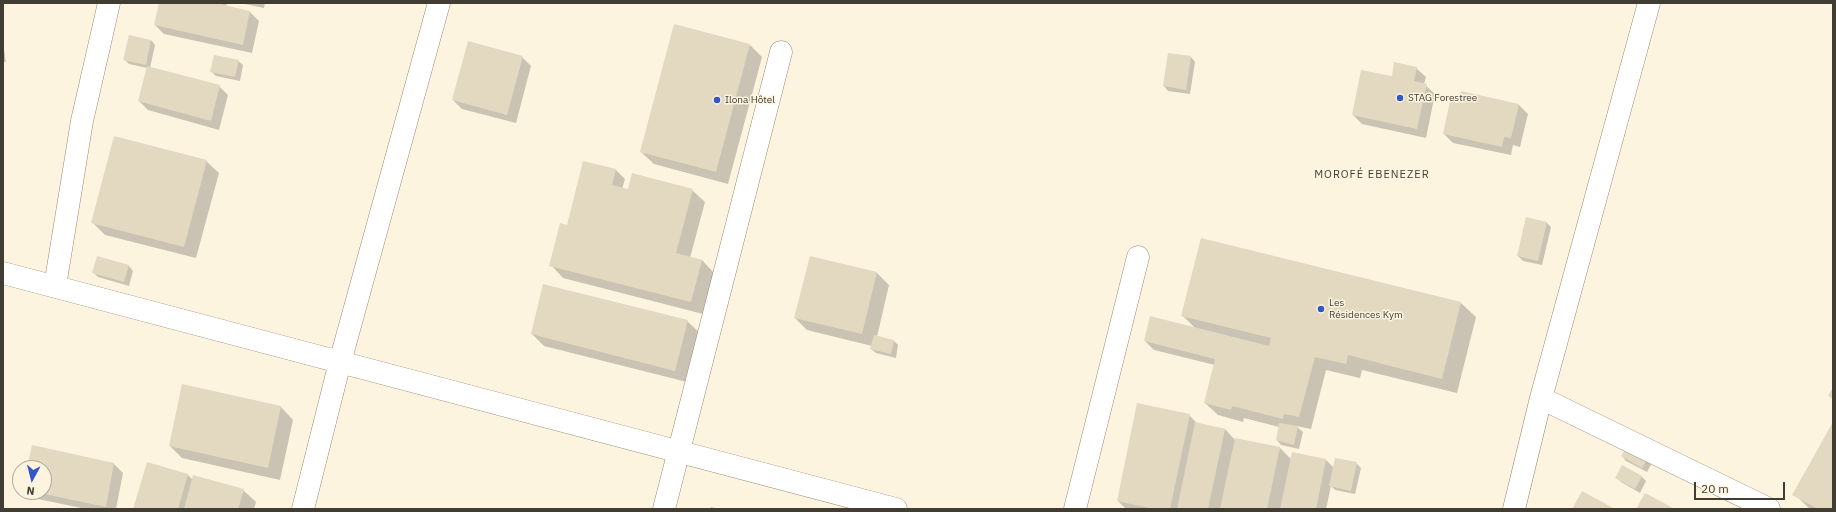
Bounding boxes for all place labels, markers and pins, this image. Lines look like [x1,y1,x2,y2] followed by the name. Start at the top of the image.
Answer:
[1408,92,1477,104] place label: STAG Forestree
[1395,93,1405,103] marker: STAG Forestree
[725,94,775,106] place label: Ilona Hôtel
[712,95,722,105] marker: Ilona Hôtel
[1329,297,1403,320] place label: Les Résidences Kym
[1316,304,1326,314] marker: Les Résidences Kym

